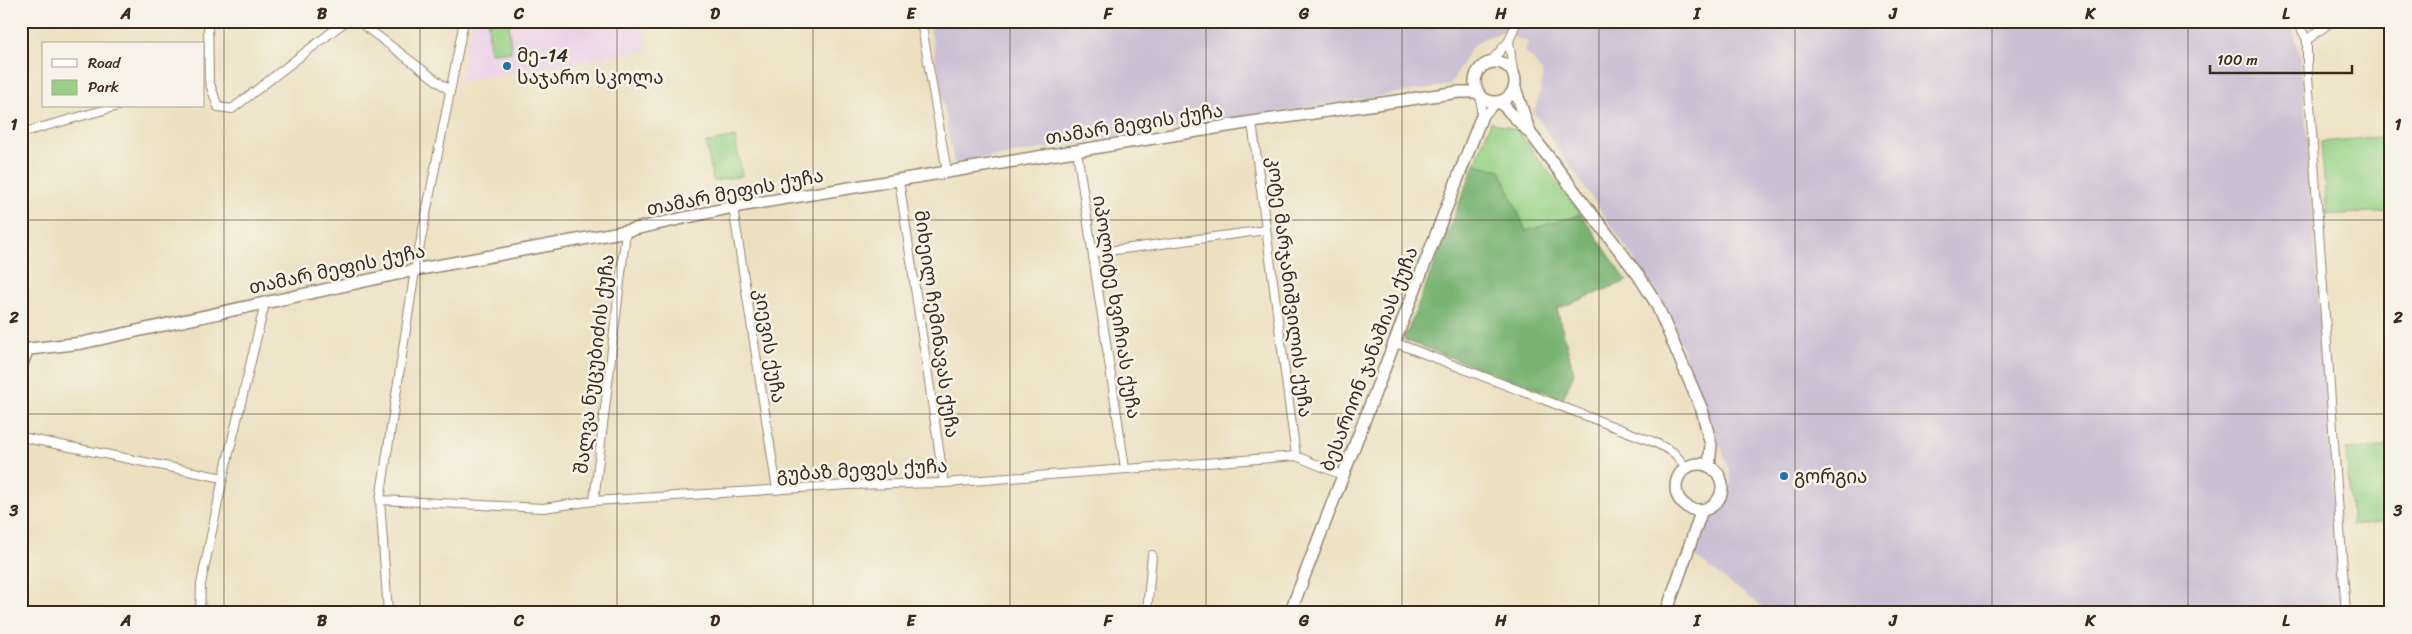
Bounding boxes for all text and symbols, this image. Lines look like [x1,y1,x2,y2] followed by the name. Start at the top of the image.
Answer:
[120,0,131,28] text: A
[317,0,328,28] text: B
[513,0,525,28] text: C
[710,0,720,28] text: D
[907,0,917,28] text: E
[1103,0,1114,28] text: F
[1298,0,1310,28] text: G
[1494,0,1507,28] text: H
[1693,0,1702,28] text: I
[1888,0,1898,28] text: J
[2084,0,2096,28] text: K
[2282,0,2290,28] text: L
[517,39,664,94] place label: მე-14 საჯარო სკოლა
[42,42,205,108] legend
[2210,42,2352,74] scale bar
[2217,47,2258,73] text: 100 m
[88,50,121,76] text: Road
[501,60,513,72] marker: მე-14 საჯარო სკოლა
[88,74,119,100] text: Park
[1043,94,1225,154] street label: თამარ მეფის ქუჩა
[11,110,18,139] text: 1
[2395,110,2402,139] text: 1
[1258,155,1322,419] street label: კოტე მარჯანიშვილის ქუჩა
[644,159,826,225] street label: თამარ მეფის ქუჩა
[1083,193,1151,421] street label: იპოლიტე ხვიჩიას ქუჩა
[905,208,969,440] street label: მიხეილ ჩემინავას ქუჩა
[246,234,428,304] street label: თამარ მეფის ქუჩა
[1311,242,1427,476] street label: ბესარიონ ჯანაშიას ქუჩა
[564,252,624,476] street label: შალვა ნუცუბიძის ქუჩა
[745,287,795,405] street label: კიევის ქუჩა
[8,303,19,332] text: 2
[2392,303,2403,332] text: 2
[776,449,948,491] street label: გუბაზ მეფეს ქუჩა
[1794,460,1868,493] place label: გორგია
[1778,470,1790,482] marker: გორგია
[9,496,19,525] text: 3
[2393,496,2403,525] text: 3
[120,606,131,634] text: A
[317,606,328,634] text: B
[513,606,525,634] text: C
[710,606,720,634] text: D
[907,606,917,634] text: E
[1103,606,1114,634] text: F
[1298,606,1310,634] text: G
[1494,606,1507,634] text: H
[1693,606,1702,634] text: I
[1888,606,1898,634] text: J
[2084,606,2096,634] text: K
[2282,606,2290,634] text: L

